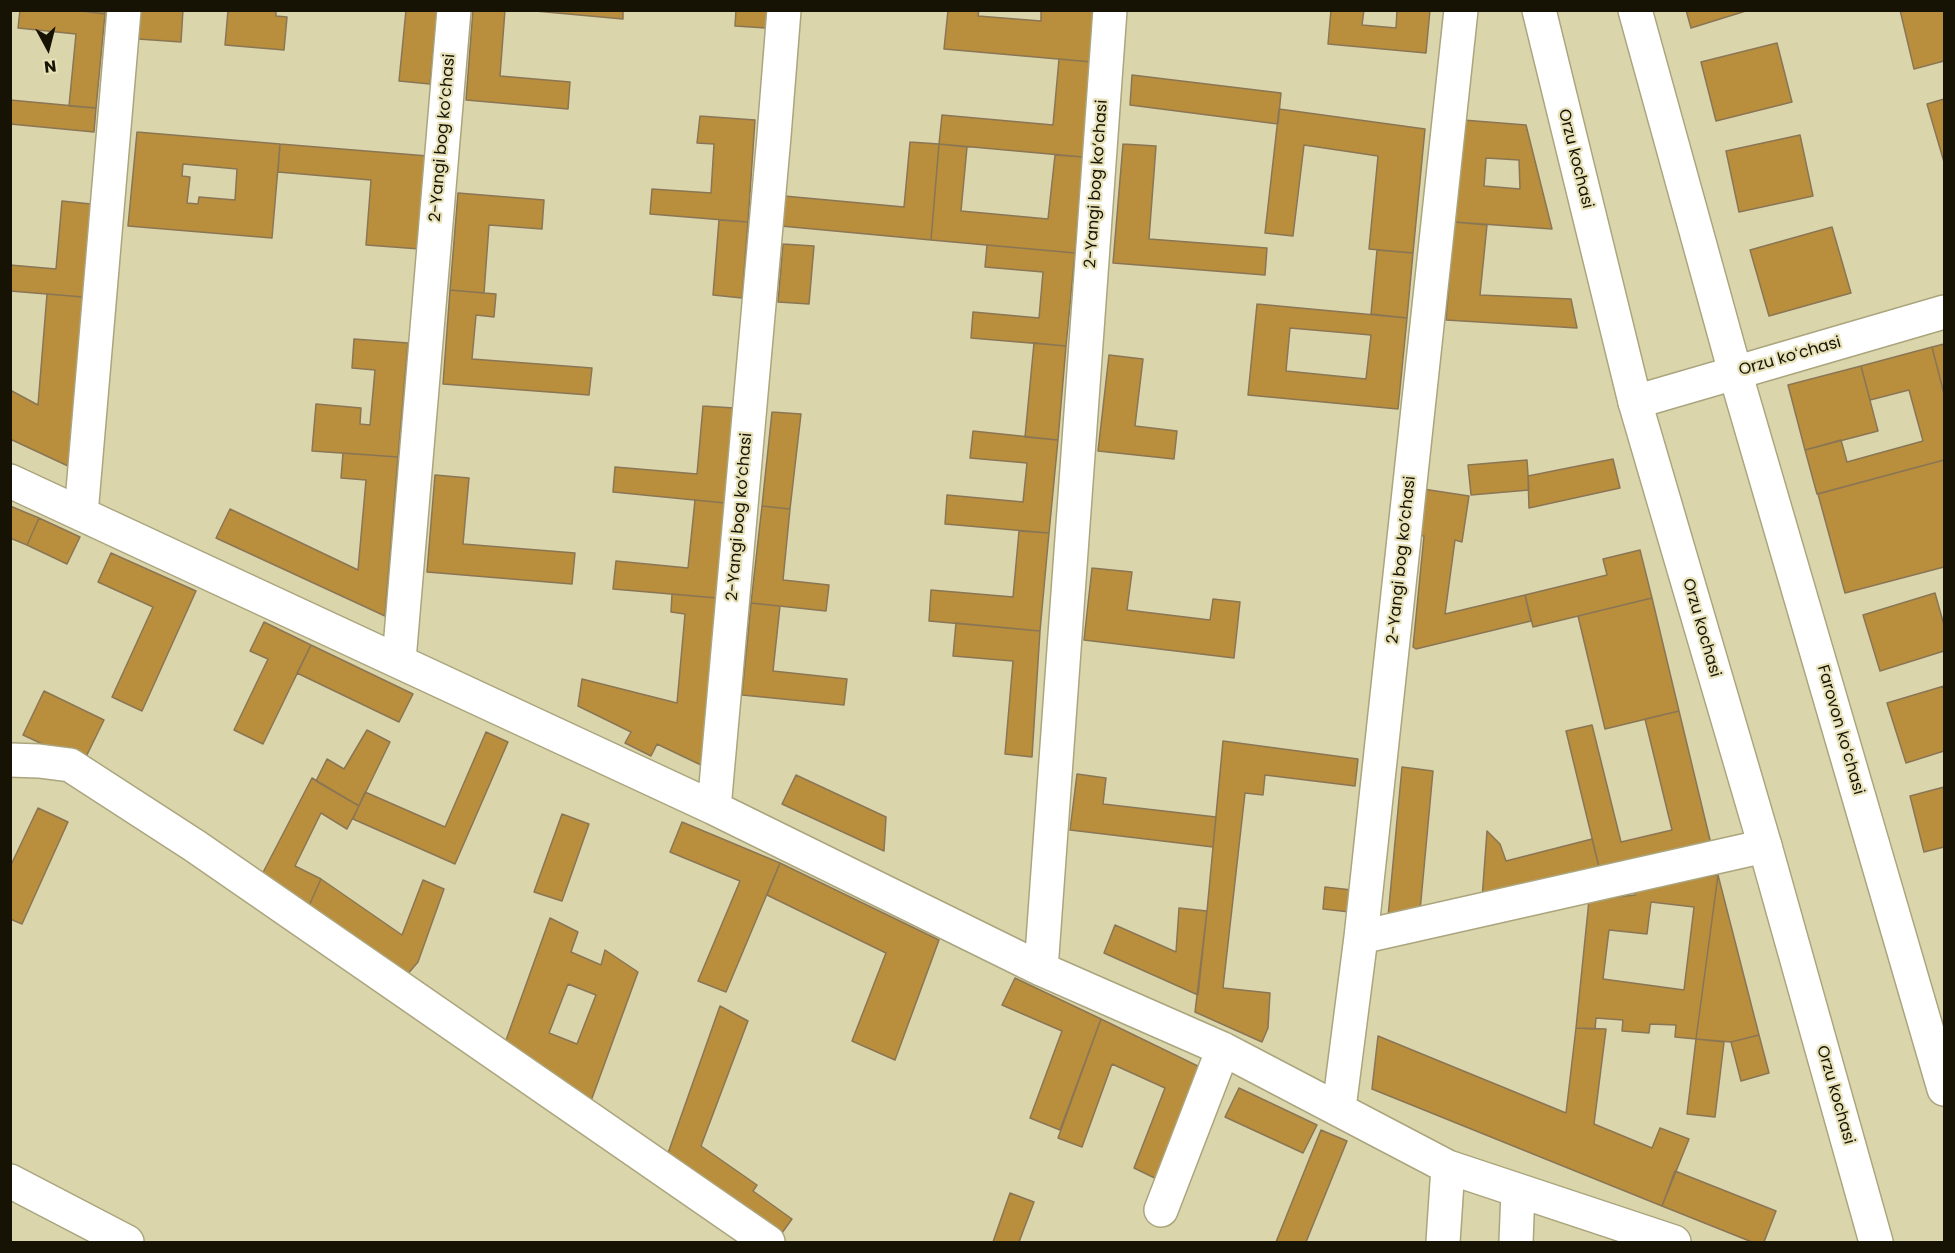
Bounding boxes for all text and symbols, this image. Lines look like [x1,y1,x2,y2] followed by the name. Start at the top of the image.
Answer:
[18,18,78,78] north arrow
[426,53,460,223] street label: 2-Yangi bog koʼchasi
[43,54,58,79] text: N
[1082,99,1112,269] street label: 2-Yangi bog koʼchasi
[1553,107,1597,211] street label: Orzu kochasi
[1737,333,1843,381] street label: Orzu koʻchasi
[723,432,757,602] street label: 2-Yangi bog koʼchasi
[1384,475,1420,645] street label: 2-Yangi bog koʼchasi
[1678,576,1724,680] street label: Orzu kochasi
[1812,663,1868,797] street label: Farovon koʻchasi
[1812,1043,1858,1147] street label: Orzu kochasi

